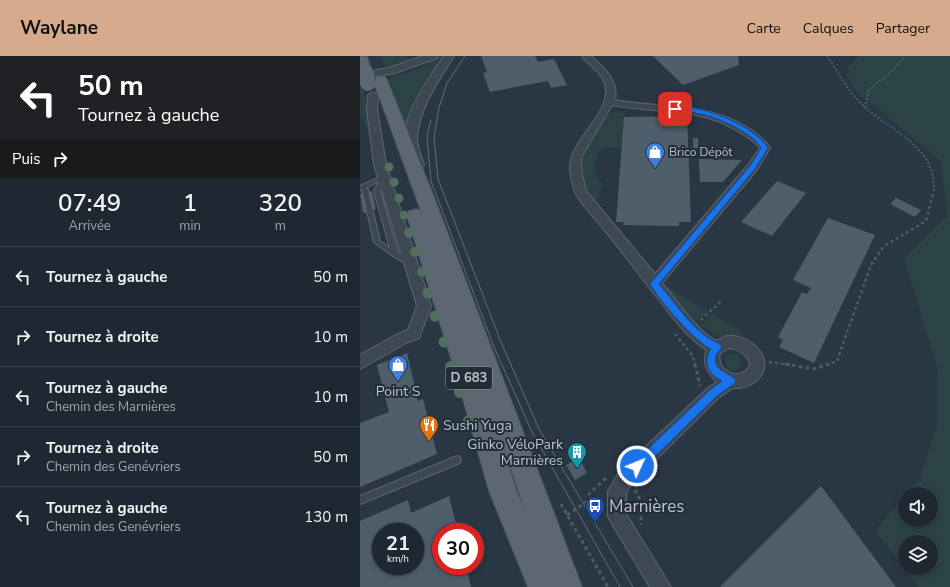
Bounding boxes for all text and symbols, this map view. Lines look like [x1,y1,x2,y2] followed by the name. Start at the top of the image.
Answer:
[20,15,98,41] text: Waylane
[747,19,781,38] text: Carte
[803,19,854,38] text: Calques
[876,19,930,38] text: Partager
[78,67,144,105] text: 50 m
[12,72,64,124] icon: left
[658,92,692,126] pin
[664,98,686,120] icon: arrive
[78,103,219,127] text: Tournez à gauche
[644,141,666,169] shop icon: Brico Dépôt
[669,144,733,160] place label: Brico Dépôt
[49,148,71,170] icon: right
[12,149,41,169] text: Puis
[58,187,121,219] text: 07:49
[183,187,197,219] text: 1
[259,187,302,219] text: 320
[69,217,111,235] text: Arrivée
[179,217,201,235] text: min
[275,217,286,235] text: m
[12,266,34,288] icon: left
[46,267,168,287] text: Tournez à gauche
[313,267,348,287] text: 50 m
[12,326,34,348] icon: right
[46,327,159,347] text: Tournez à droite
[313,327,348,347] text: 10 m
[387,354,409,382] shop icon: Point S
[446,367,492,389] road number: D 683
[46,378,168,398] text: Tournez à gauche
[376,382,421,401] place label: Point S
[12,386,34,408] icon: left
[313,387,348,407] text: 10 m
[46,398,176,416] text: Chemin des Marnières
[418,414,440,442] restaurant icon: Sushi Yuga
[443,416,512,435] place label: Sushi Yuga
[467,435,564,470] place label: Ginko VéloPark Marnières
[46,438,159,458] text: Tournez à droite
[566,441,588,469] building icon: Ginko VéloPark Marnières
[616,445,658,487] position arrow
[12,446,34,468] icon: right
[313,447,348,467] text: 50 m
[46,458,181,476] text: Chemin des Genévriers
[898,487,938,575] map controls
[898,487,938,527] button: sound
[584,495,606,523] bus stop icon: Marnières
[609,495,684,518] place label: Marnières
[46,498,168,518] text: Tournez à gauche
[12,506,34,528] icon: left
[304,507,348,527] text: 130 m
[46,518,181,536] text: Chemin des Genévriers
[432,523,484,575] speed limit sign: 30
[386,530,410,557] text: 21
[898,535,938,575] button: layers
[387,552,409,566] text: km/h

